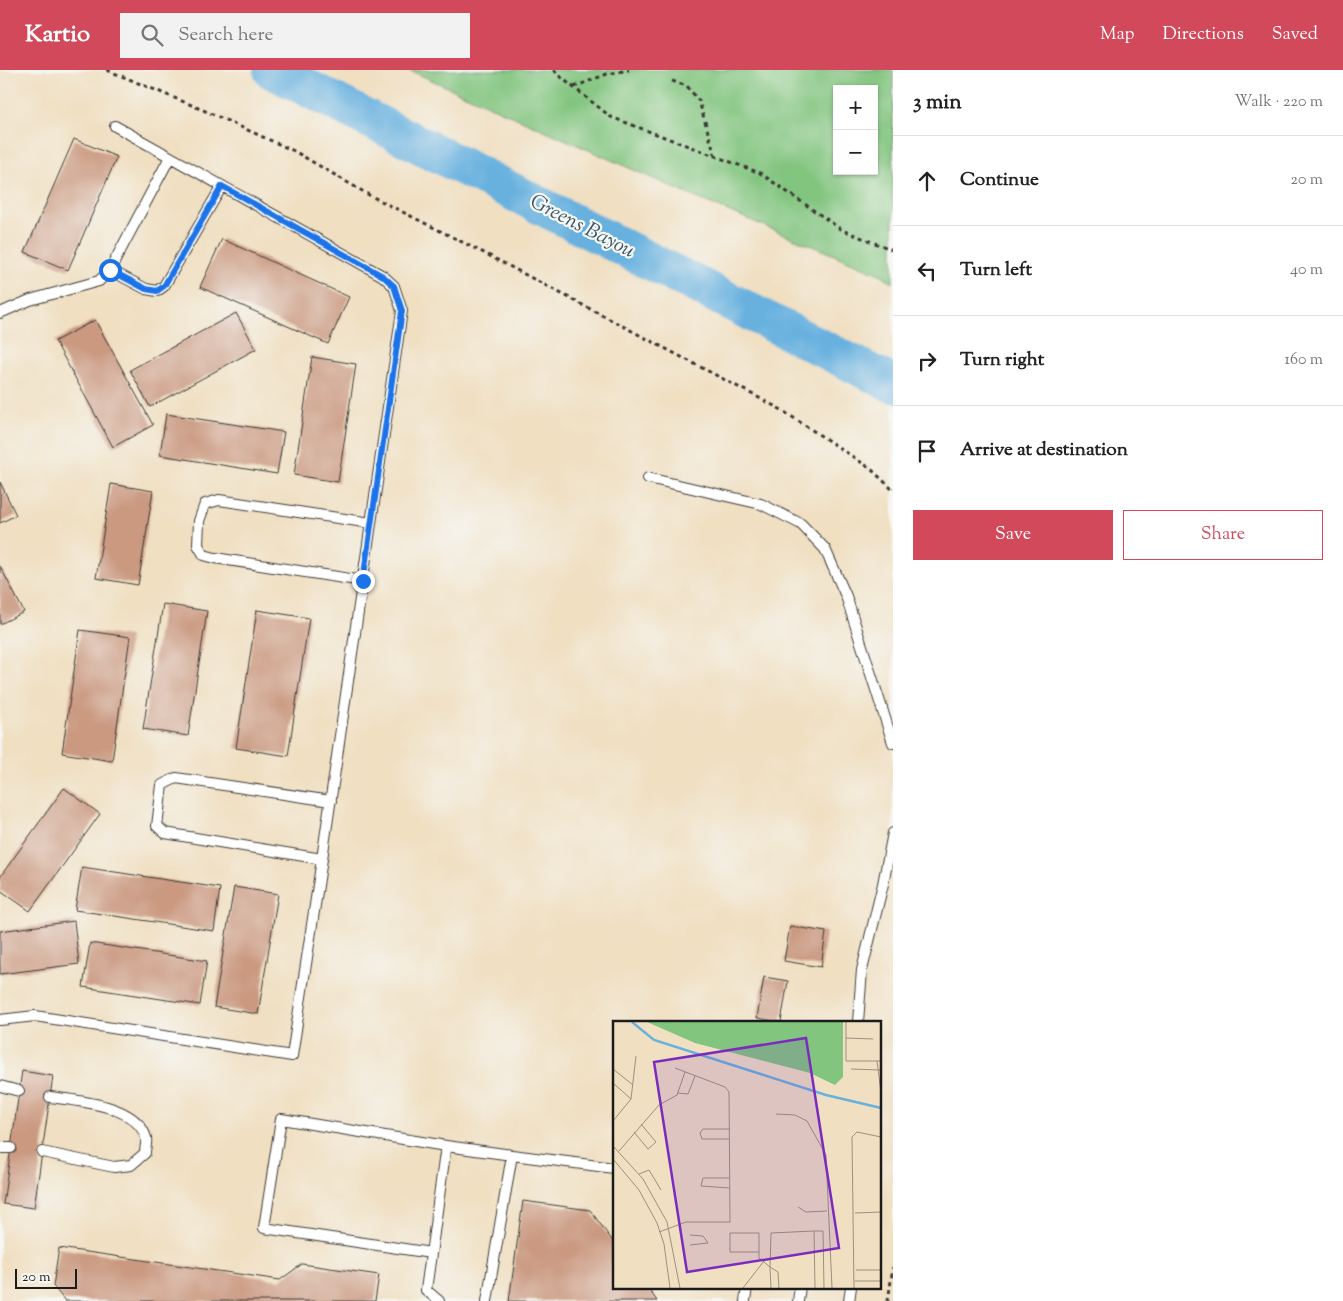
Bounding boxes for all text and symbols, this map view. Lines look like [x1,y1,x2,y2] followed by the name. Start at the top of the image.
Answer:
[120,13,470,58] search box
[25,18,90,52] text: Kartio
[138,21,166,49] icon: search
[178,22,273,49] text: Search here
[1100,22,1135,48] text: Map
[1163,22,1244,48] text: Directions
[1272,22,1318,48] text: Saved
[833,85,878,175] map controls
[833,85,878,130] button: +
[913,88,962,118] text: 3 min
[1235,91,1323,114] text: Walk · 220 m
[833,130,878,175] button: −
[913,167,941,195] icon: ahead
[960,167,1039,194] text: Continue
[1290,169,1323,192] text: 20 m
[524,188,640,266] water label: Greens Bayou
[913,257,941,285] icon: left
[960,257,1032,284] text: Turn left
[99,259,122,282] route start
[1290,259,1323,282] text: 40 m
[913,347,941,375] icon: right
[960,347,1044,374] text: Turn right
[1285,349,1323,372] text: 160 m
[913,437,941,465] icon: arrive
[960,437,1128,464] text: Arrive at destination
[913,510,1113,560] button: Save
[1123,510,1323,560] button: Share
[352,570,375,593] route end
[613,1021,881,1288] inset map
[15,1266,78,1289] scale bar
[22,1268,51,1288] text: 20 m

